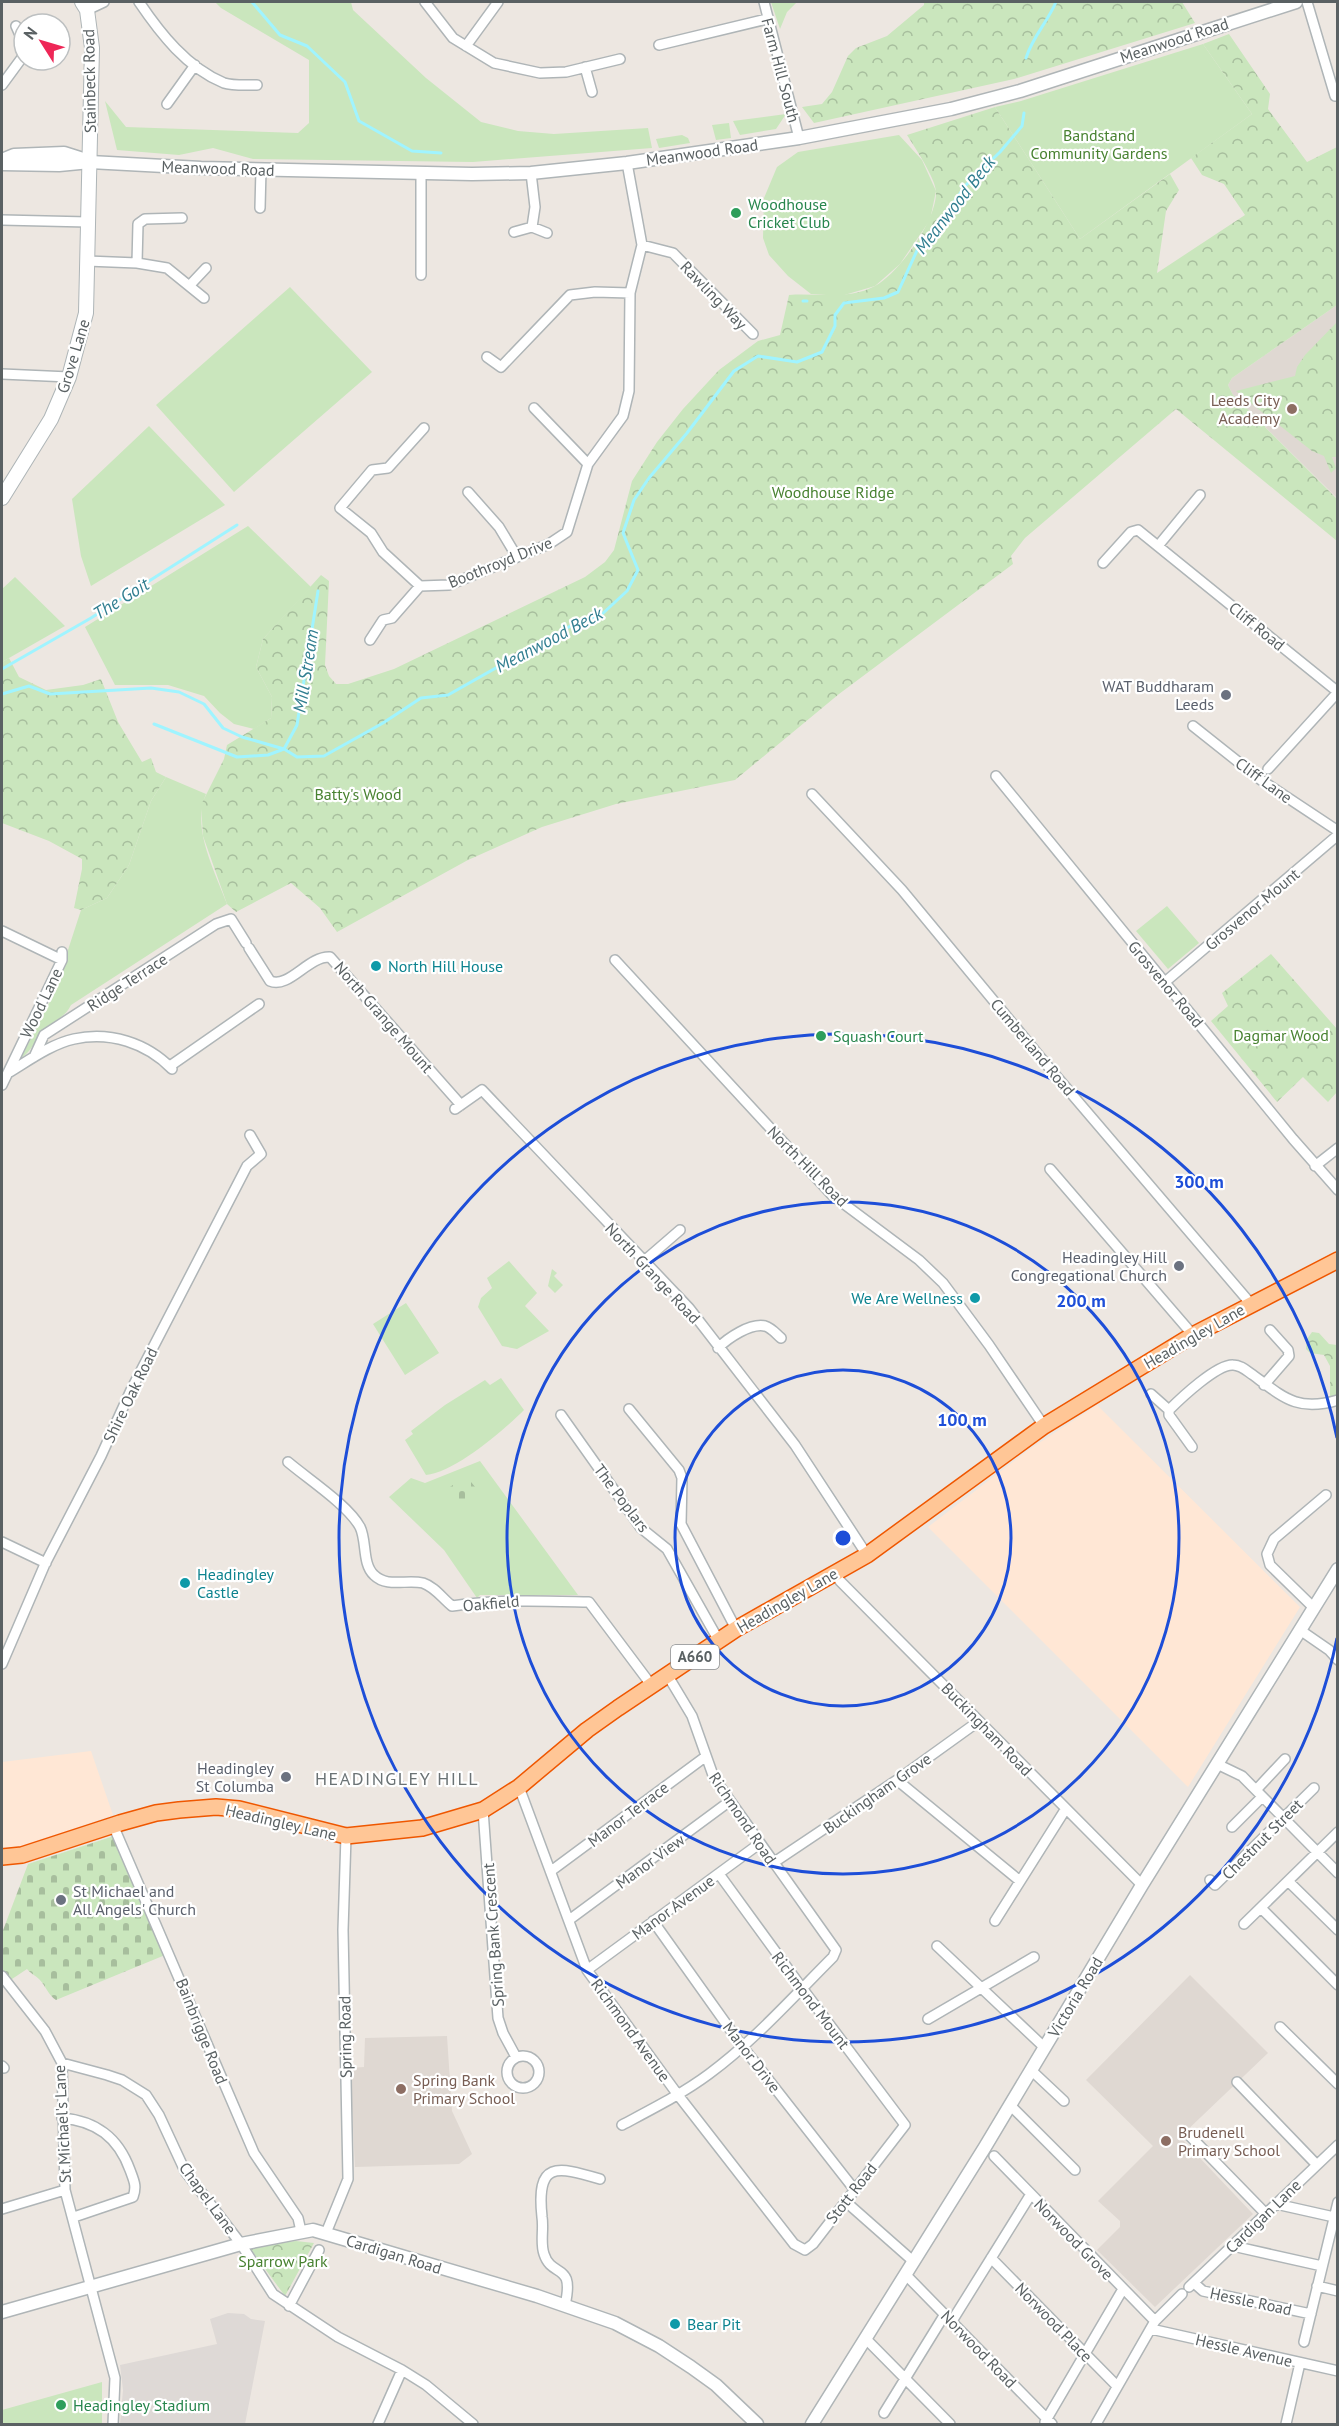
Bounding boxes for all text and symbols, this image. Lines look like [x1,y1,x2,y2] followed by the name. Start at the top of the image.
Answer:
[12,12,72,72] north arrow
[1117,13,1231,67] street label: Meanwood Road
[757,16,805,124] street label: Farm Hill South
[19,23,41,43] text: N
[78,29,100,133] street label: Stainbeck Road
[1031,125,1168,163] park label: Bandstand Community Gardens
[645,134,759,170] street label: Meanwood Road
[909,150,1001,258] water label: Meanwood Beck
[161,156,275,180] street label: Meanwood Road
[748,194,830,232] place label: Woodhouse Cricket Club
[729,206,743,220] marker: Woodhouse Cricket Club
[676,257,752,334] street label: Rawling Way
[52,317,94,395] street label: Grove Lane
[1211,390,1281,428] place label: Leeds City Academy
[1285,402,1299,416] marker: Leeds City Academy
[772,482,894,502] park label: Woodhouse Ridge
[445,532,555,592] street label: Boothroyd Drive
[88,572,154,625] water label: The Goit
[1225,597,1289,655] street label: Cliff Road
[491,601,607,677] water label: Meanwood Beck
[288,627,323,714] water label: Mill Stream
[1102,676,1214,714] place label: WAT Buddharam Leeds
[1219,688,1233,702] marker: WAT Buddharam Leeds
[1232,753,1296,807] street label: Cliff Lane
[314,784,402,804] park label: Batty's Wood
[1201,863,1304,954] street label: Grosvenor Mount
[1124,937,1208,1031] street label: Grosvenor Road
[83,949,171,1015] street label: Ridge Terrace
[388,956,503,976] place label: North Hill House
[330,957,438,1077] street label: North Grange Mount
[369,959,383,973] marker: North Hill House
[15,965,67,1041] street label: Wood Lane
[987,994,1079,1100] street label: Cumberland Road
[1233,1025,1329,1045] park label: Dagmar Wood
[833,1026,924,1046] place label: Squash Court
[814,1029,828,1043] marker: Squash Court
[763,1121,853,1211] street label: North Hill Road
[1174,1170,1224,1193] text: 300 m
[601,1218,705,1328] street label: North Grange Road
[1011,1247,1167,1285] place label: Headingley Hill Congregational Church
[1172,1259,1186,1273] marker: Headingley Hill Congregational Church
[851,1288,963,1308] place label: We Are Wellness
[1056,1289,1106,1312] text: 200 m
[968,1291,982,1305] marker: We Are Wellness
[1140,1299,1248,1373] street label: Headingley Lane
[98,1344,162,1446] street label: Shire Oak Road
[937,1408,987,1431] text: 100 m
[590,1460,654,1536] street label: The Poplars
[833,1528,853,1548] centre of rings
[733,1563,841,1637] street label: Headingley Lane
[197,1564,275,1602] place label: Headingley Castle
[178,1576,192,1590] marker: Headingley Castle
[462,1591,520,1615] street label: Oakfield
[671,1645,719,1669] road number: A660
[937,1678,1037,1780] street label: Buckingham Road
[819,1748,935,1838] street label: Buckingham Grove
[196,1758,275,1796] place label: Headingley St Columba
[315,1767,479,1790] district label: HEADINGLEY HILL
[705,1768,781,1868] street label: Richmond Road
[279,1770,293,1784] marker: Headingley St Columba
[584,1777,672,1851] street label: Manor Terrace
[1217,1794,1307,1884] street label: Chestnut Street
[223,1799,339,1845] street label: Headingley Lane
[612,1829,689,1893] street label: Manor View
[478,1862,508,2008] street label: Spring Bank Crescent
[628,1870,718,1944] street label: Manor Avenue
[73,1881,196,1919] place label: St Michael and All Angels' Church
[54,1893,68,1907] marker: St Michael and All Angels' Church
[768,1947,855,2053] street label: Richmond Mount
[1043,1953,1107,2042] street label: Victoria Road
[172,1975,232,2087] street label: Bainbrigge Road
[587,1975,675,2085] street label: Richmond Avenue
[334,1996,356,2078] street label: Spring Road
[719,2018,785,2096] street label: Manor Drive
[49,2064,75,2184] street label: St Michael's Lane
[413,2070,515,2108] place label: Spring Bank Primary School
[394,2082,408,2096] marker: Spring Bank Primary School
[1178,2122,1280,2160] place label: Brudenell Primary School
[1159,2134,1173,2148] marker: Brudenell Primary School
[175,2158,241,2238] street label: Chapel Lane
[821,2159,881,2227] street label: Stott Road
[1221,2175,1305,2257] street label: Cardigan Lane
[1030,2194,1118,2284] street label: Norwood Grove
[344,2230,444,2278] street label: Cardigan Road
[238,2251,328,2271] park label: Sparrow Park
[1011,2278,1097,2366] street label: Norwood Place
[1208,2283,1294,2319] street label: Hessle Road
[937,2306,1021,2392] street label: Norwood Road
[687,2314,741,2334] place label: Bear Pit
[668,2317,682,2331] marker: Bear Pit
[1194,2329,1294,2371] street label: Hessle Avenue
[73,2395,210,2415] place label: Headingley Stadium
[54,2398,68,2412] marker: Headingley Stadium

